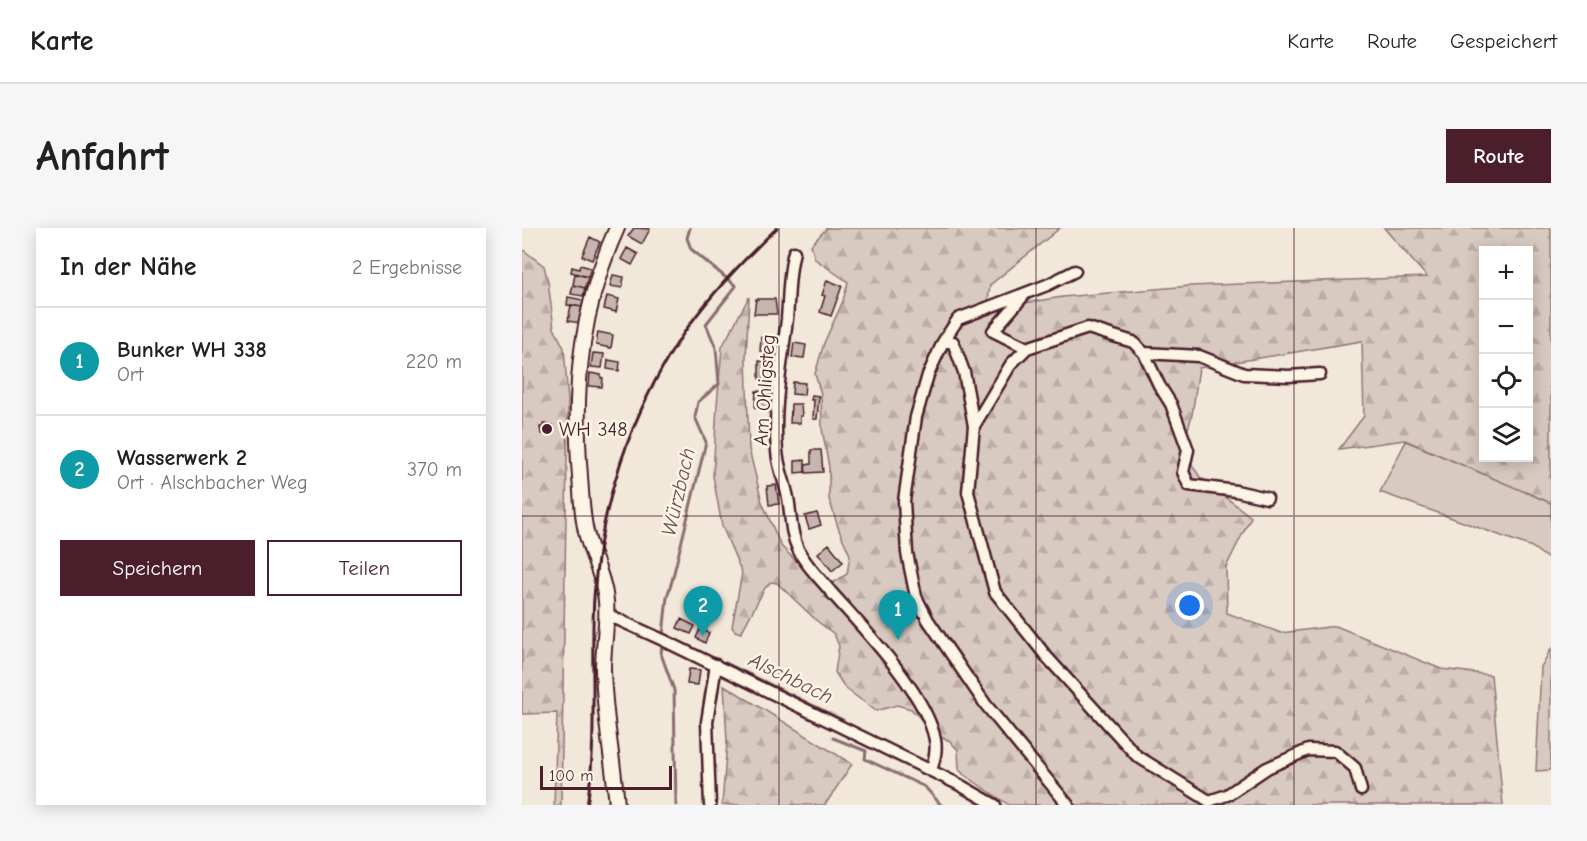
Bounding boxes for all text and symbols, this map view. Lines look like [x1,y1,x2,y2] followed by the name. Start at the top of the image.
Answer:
[30,25,94,57] text: Karte
[1287,29,1334,53] text: Karte
[1367,29,1417,53] text: Route
[1450,29,1557,53] text: Gespeichert
[1446,129,1551,183] button: Route
[36,132,169,181] text: Anfahrt
[1479,246,1533,462] map controls
[1479,246,1533,300] button: +
[60,252,197,282] text: In der Nähe
[352,256,462,279] text: 2 Ergebnisse
[1479,300,1533,354] button: −
[749,333,780,447] street label: Am Ohligsteg
[117,337,267,363] text: Bunker WH 338
[76,350,83,373] text: 1
[406,350,462,373] text: 220 m
[1479,354,1533,408] button: locate
[117,363,144,386] text: Ort
[1479,408,1533,462] button: layers
[559,418,628,441] place label: WH 348
[540,422,554,436] marker: WH 348
[117,445,247,471] text: Wasserwerk 2
[656,446,700,538] water label: Würzbach
[75,458,84,481] text: 2
[407,458,462,481] text: 370 m
[117,471,308,494] text: Ort · Alschbacher Weg
[60,540,255,596] button: Speichern
[267,540,462,596] button: Teilen
[684,586,723,636] pin: 2
[878,590,917,640] pin: 1
[1175,591,1204,620] your location
[744,647,837,709] water label: Alschbach
[540,763,672,790] scale bar
[549,767,593,785] text: 100 m

